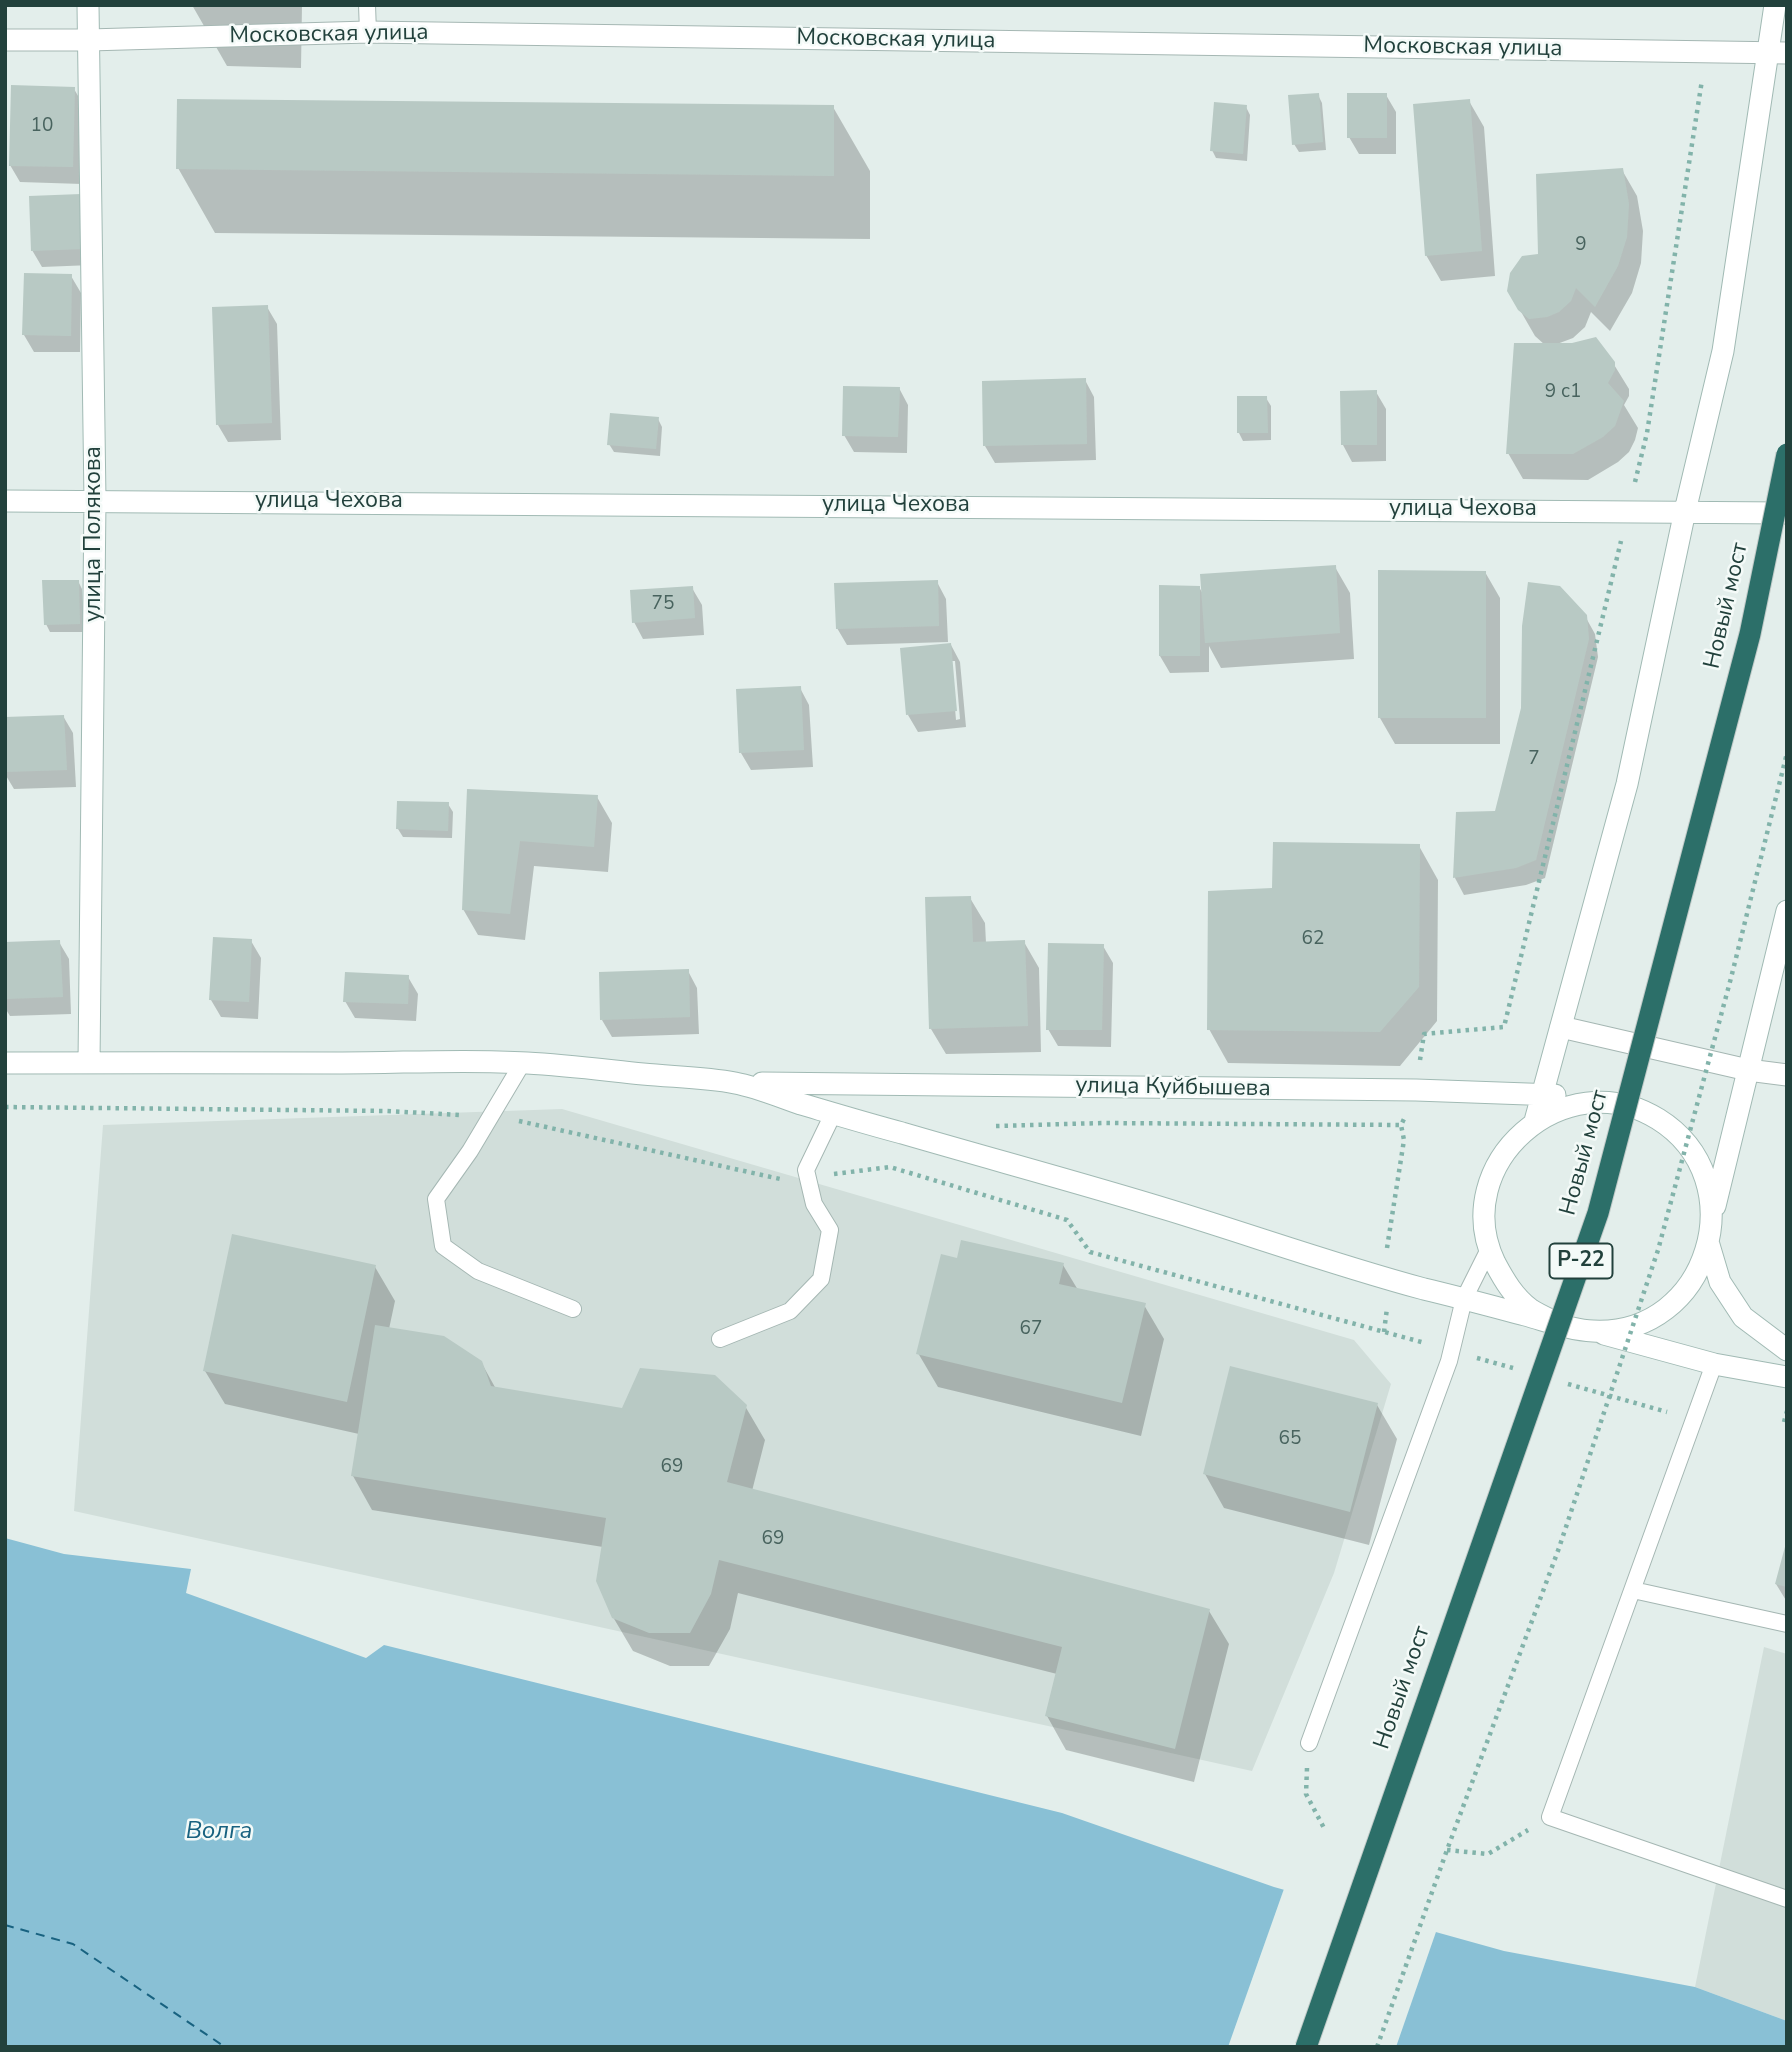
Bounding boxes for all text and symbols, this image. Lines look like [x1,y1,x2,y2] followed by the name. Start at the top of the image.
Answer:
[229,19,429,51] street label: Московская улица
[796,24,996,56] street label: Московская улица
[1363,32,1563,64] street label: Московская улица
[31,115,53,137] house number: 10
[1575,234,1587,256] house number: 9
[1545,381,1581,403] house number: 9 с1
[80,446,108,622] street label: улица Полякова
[255,487,403,515] street label: улица Чехова
[822,491,970,519] street label: улица Чехова
[1389,495,1537,523] street label: улица Чехова
[1699,540,1755,672] street label: Новый мост
[652,593,674,615] house number: 75
[1528,748,1540,770] house number: 7
[1302,928,1324,950] house number: 62
[1075,1072,1271,1104] street label: улица Куйбышева
[1555,1087,1615,1219] street label: Новый мост
[1550,1244,1612,1278] road number: Р-22
[1020,1318,1042,1340] house number: 67
[1279,1428,1301,1450] house number: 65
[661,1456,683,1478] house number: 69
[762,1528,784,1550] house number: 69
[1369,1623,1437,1753] street label: Новый мост
[186,1818,252,1846] water label: Волга

